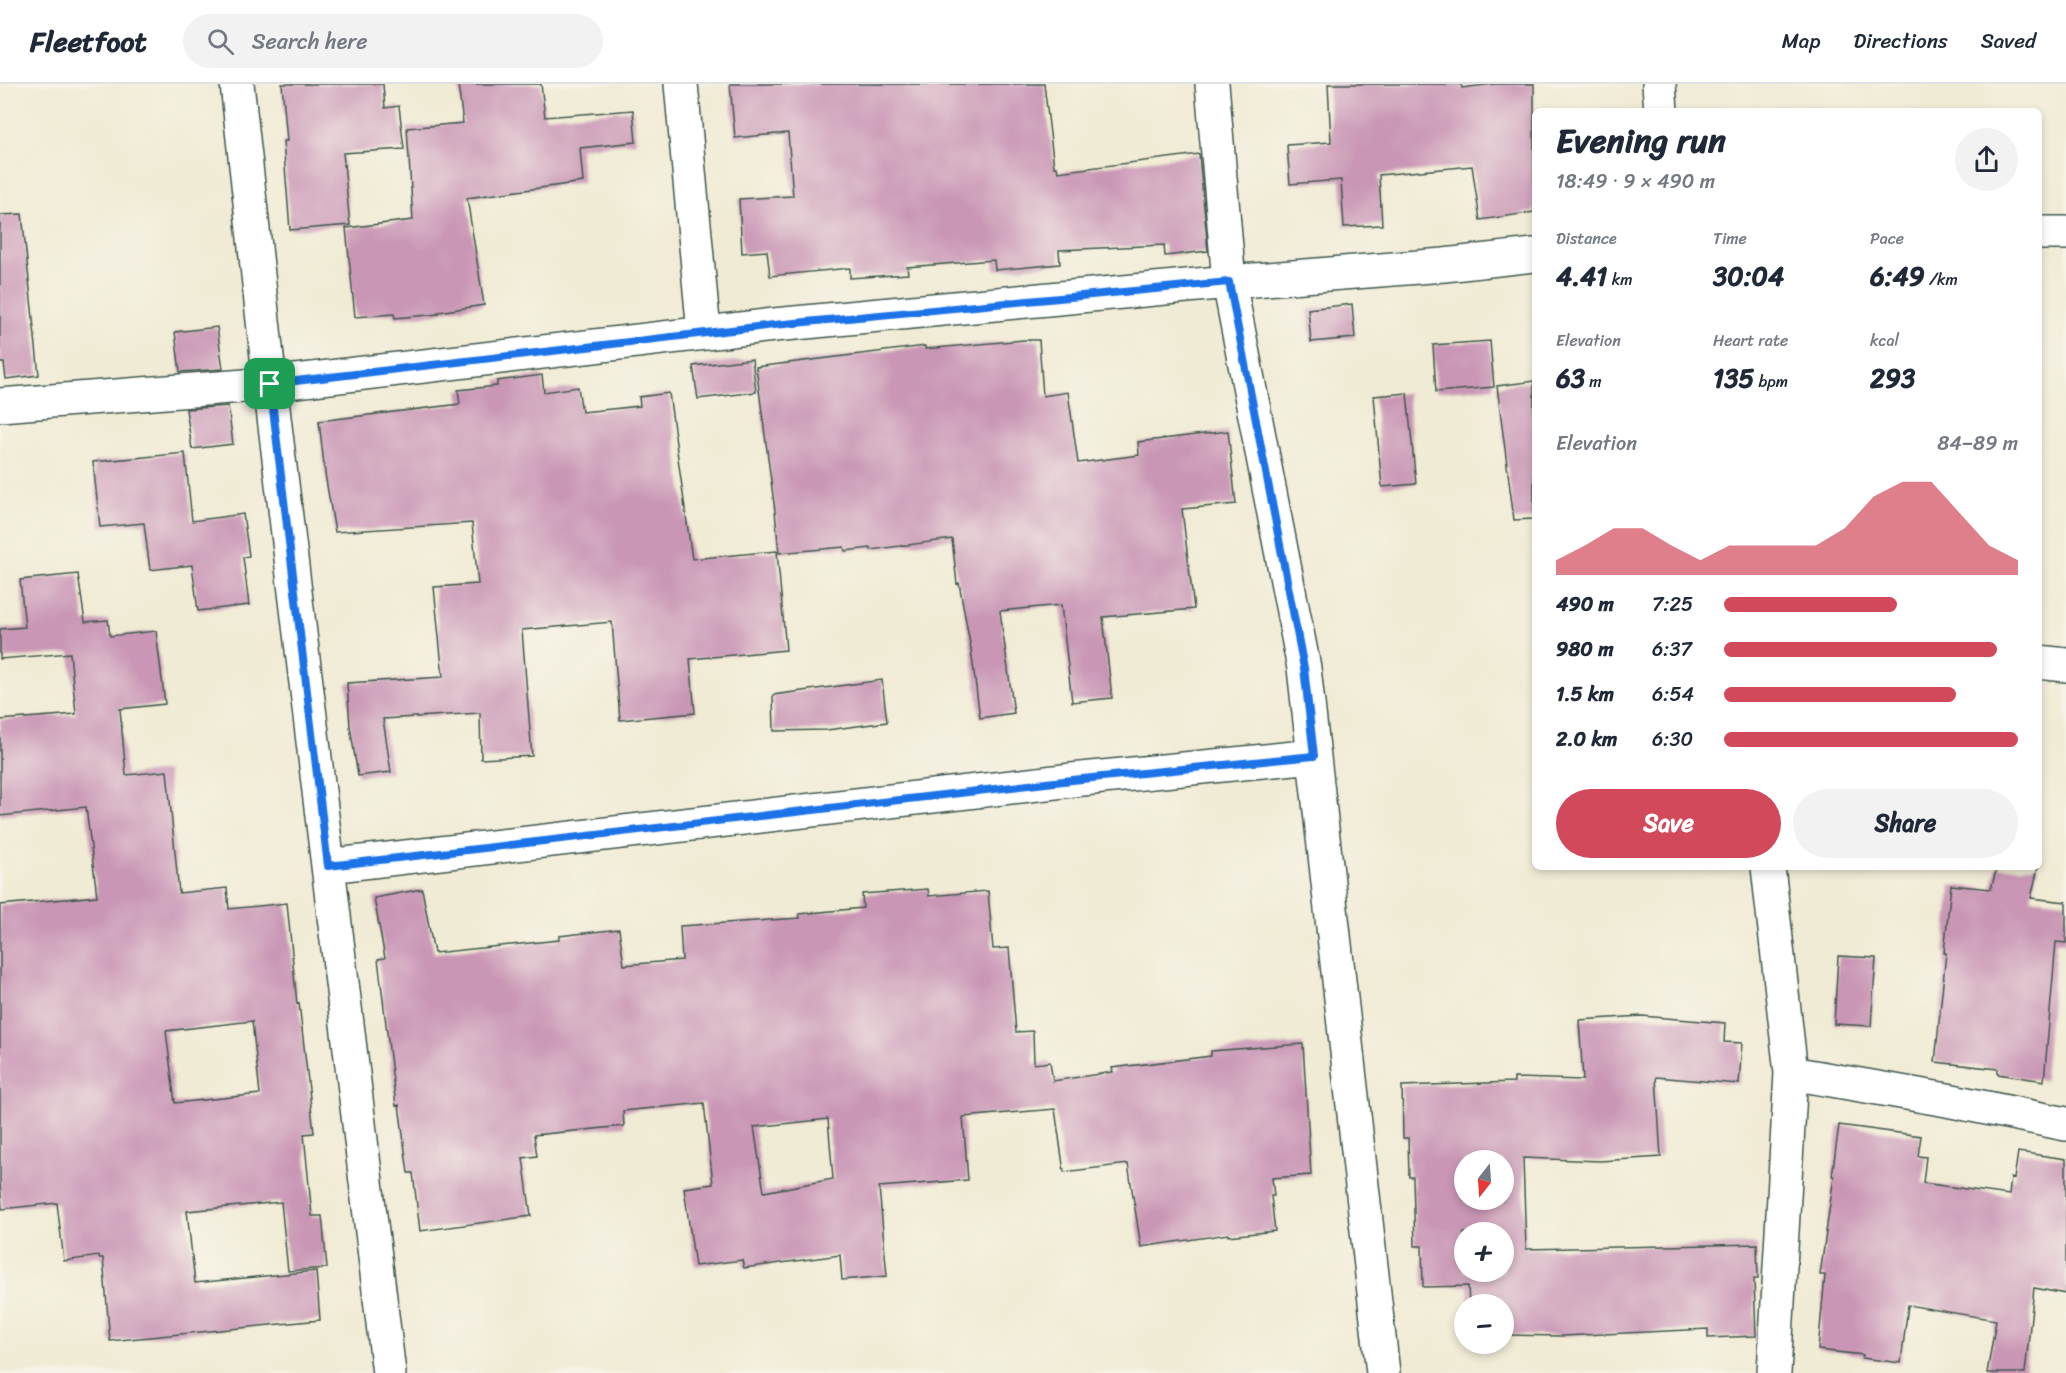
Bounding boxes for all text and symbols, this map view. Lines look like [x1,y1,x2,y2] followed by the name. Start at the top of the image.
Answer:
[183,14,603,68] search box
[30,17,147,66] text: Fleetfoot
[252,22,368,61] text: Search here
[1782,22,1820,60] text: Map
[1853,22,1948,60] text: Directions
[1981,22,2036,60] text: Saved
[204,25,237,58] icon: search
[1556,112,1726,170] text: Evening run
[1955,128,2018,191] button: share
[1556,164,1715,199] text: 18:49 · 9 × 490 m
[1556,224,1617,253] text: Distance
[1713,224,1747,253] text: Time
[1870,224,1904,253] text: Pace
[1556,253,1608,299] text: 4.41
[1713,253,1784,299] text: 30:04
[1870,253,1925,299] text: 6:49
[1608,265,1632,294] text: km
[1925,265,1958,294] text: /km
[1556,326,1621,355] text: Elevation
[1713,326,1788,355] text: Heart rate
[1870,326,1899,355] text: kcal
[1556,355,1585,401] text: 63
[1713,355,1754,401] text: 135
[1870,355,1915,401] text: 293
[244,358,295,409] pin
[253,367,286,400] icon: arrive
[1585,367,1602,396] text: m
[1754,367,1788,396] text: bpm
[1556,426,1637,461] text: Elevation
[1937,426,2018,461] text: 84–89 m
[1556,587,1614,622] text: 490 m
[1652,587,1693,622] text: 7:25
[1556,632,1614,667] text: 980 m
[1652,632,1692,667] text: 6:37
[1556,677,1614,712] text: 1.5 km
[1652,677,1694,712] text: 6:54
[1556,722,1617,757] text: 2.0 km
[1652,722,1693,757] text: 6:30
[1556,789,1781,858] button: Save
[1793,789,2018,858] button: Share
[1454,1150,1514,1210] north arrow
[1454,1150,1514,1354] map controls
[1454,1222,1514,1282] button: +
[1454,1294,1514,1354] button: −

